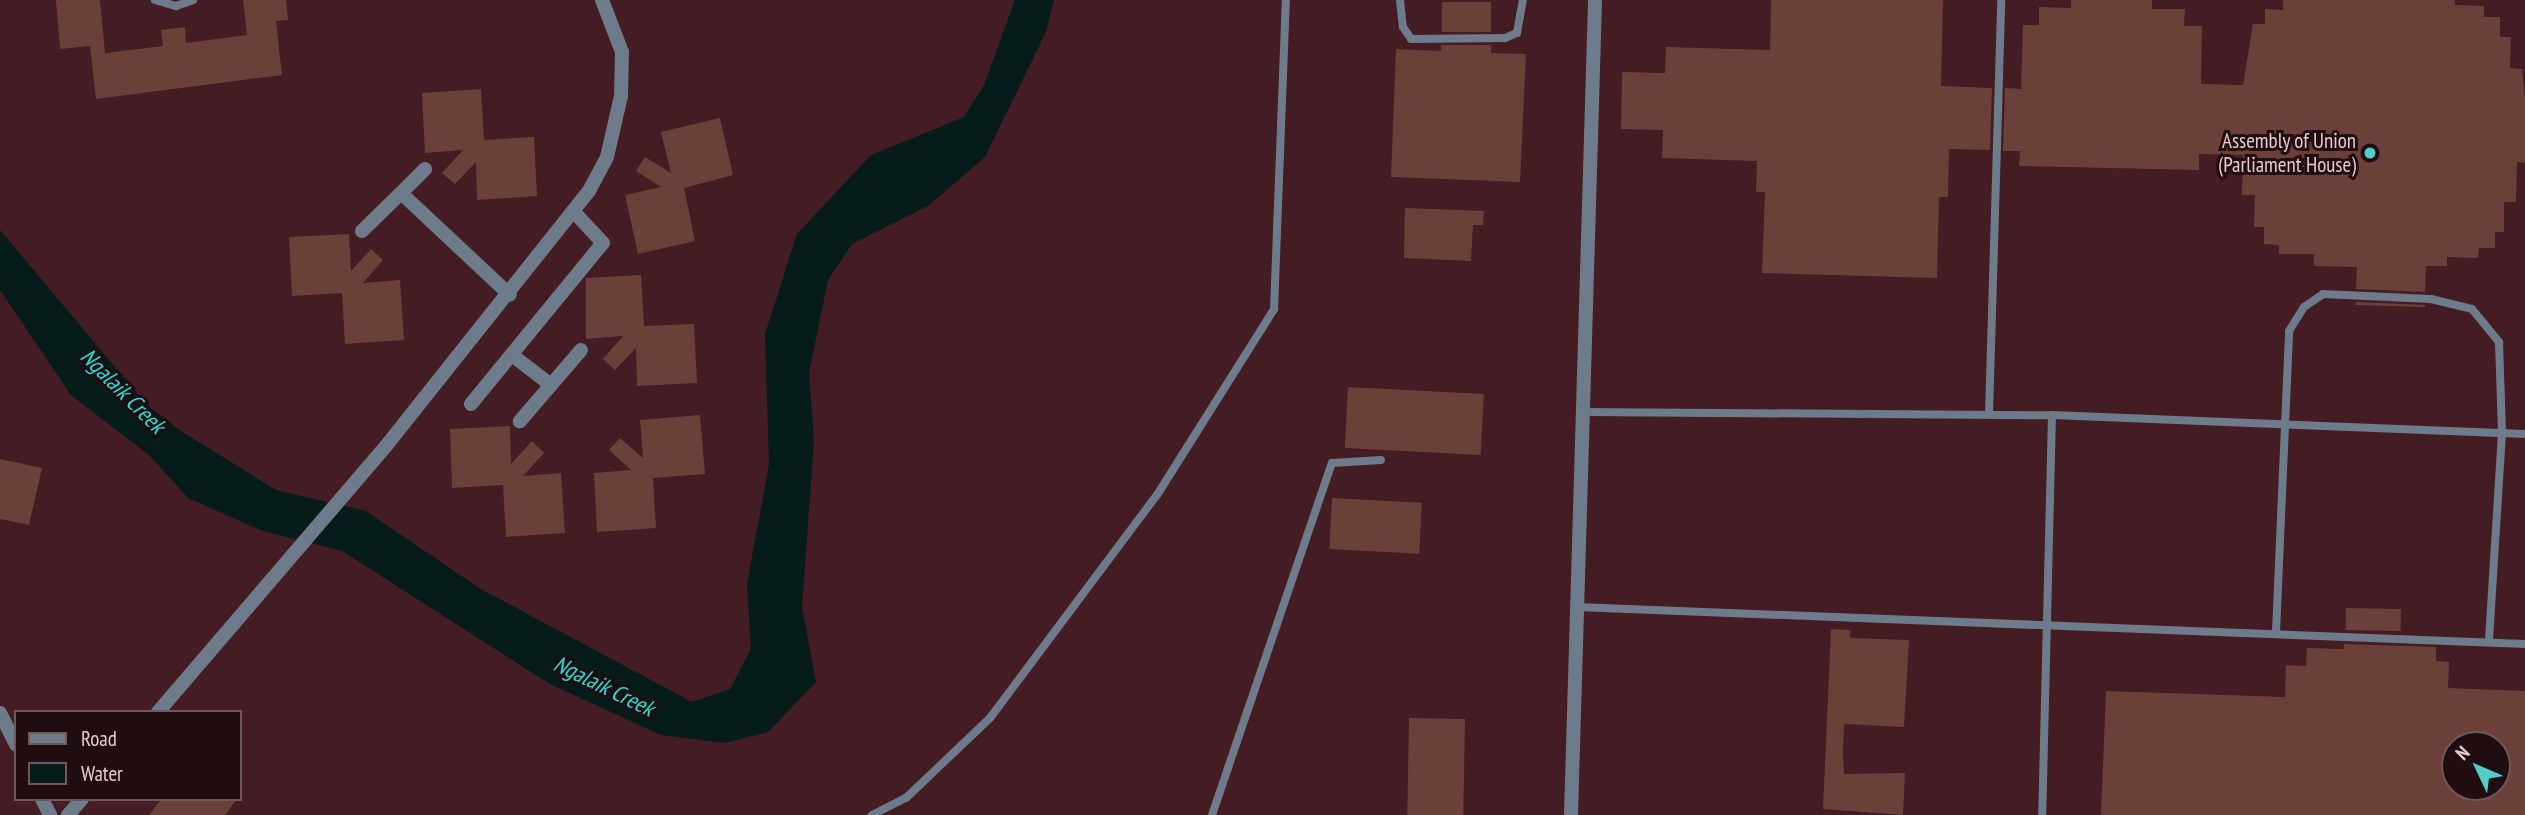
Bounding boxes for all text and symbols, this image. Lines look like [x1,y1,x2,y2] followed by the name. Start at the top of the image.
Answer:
[2218,128,2356,178] place label: Assembly of Union (Parliament House)
[2362,145,2378,161] marker: Assembly of Union (Parliament House)
[75,343,171,439] water label: Ngalaik Creek
[549,650,659,722] water label: Ngalaik Creek
[14,710,242,801] legend
[81,725,117,752] text: Road
[2441,731,2511,801] north arrow
[2450,741,2475,765] text: N
[81,760,123,787] text: Water

